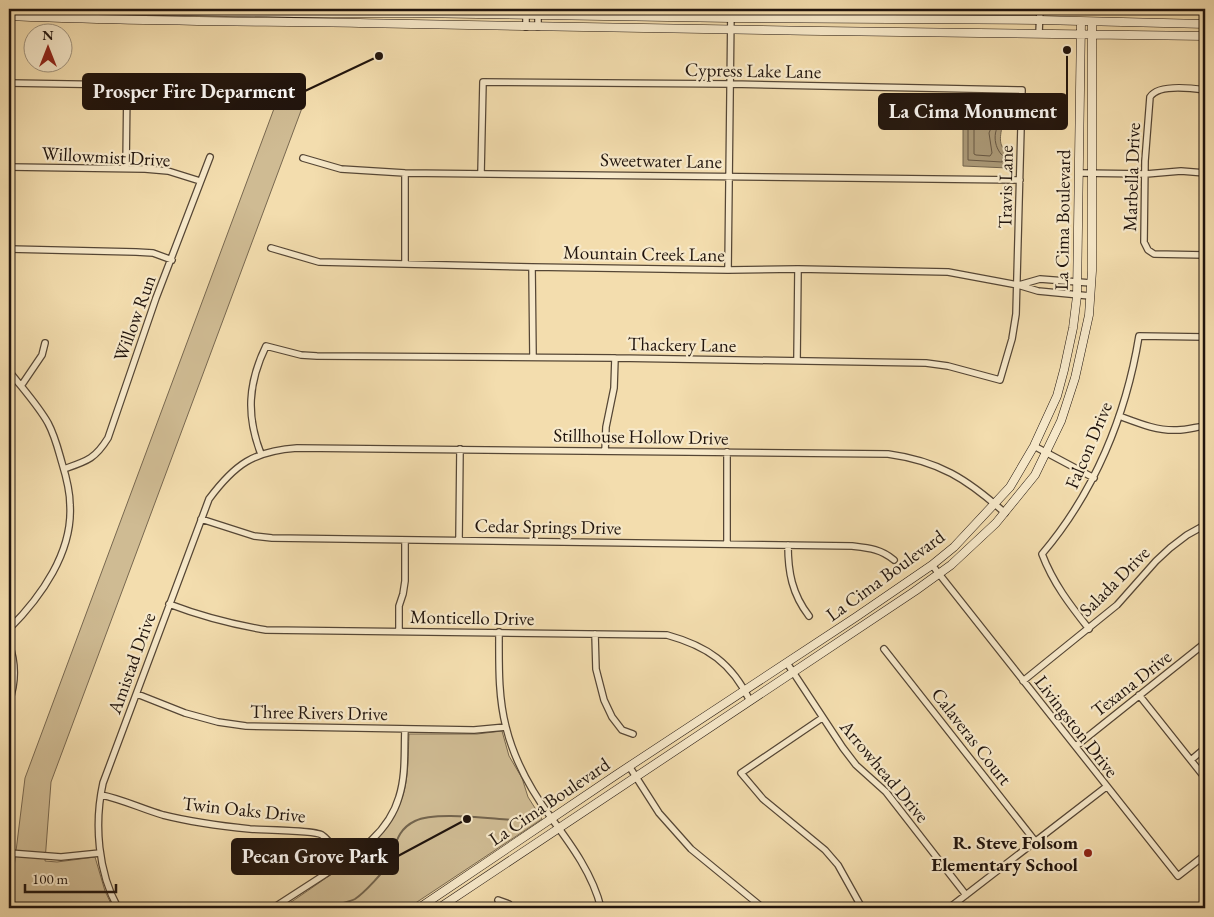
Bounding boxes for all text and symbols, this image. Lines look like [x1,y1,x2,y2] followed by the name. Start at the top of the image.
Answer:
[22,22,72,72] north arrow
[42,26,54,44] text: N
[685,57,821,84] street label: Cypress Lake Lane
[83,74,305,109] callout: Prosper Fire Deparment
[93,78,296,104] text: Prosper Fire Deparment
[879,94,1067,129] callout: La Cima Monument
[889,98,1058,124] text: La Cima Monument
[1117,122,1146,232] street label: Marbella Drive
[41,141,171,172] street label: Willowmist Drive
[992,145,1019,229] street label: Travis Lane
[600,147,722,174] street label: Sweetwater Lane
[1049,149,1076,291] street label: La Cima Boulevard
[563,240,725,267] street label: Mountain Creek Lane
[107,271,162,365] street label: Willow Run
[627,331,737,358] street label: Thackery Lane
[1059,398,1118,493] street label: Falcon Drive
[553,422,729,451] street label: Stillhouse Hollow Drive
[474,513,621,540] street label: Cedar Springs Drive
[821,524,950,627] street label: La Cima Boulevard
[1074,541,1155,622] street label: Salada Drive
[410,604,534,631] street label: Monticello Drive
[101,609,161,718] street label: Amistad Drive
[1086,644,1177,723] street label: Texana Drive
[1029,670,1124,782] street label: Livingston Drive
[926,682,1018,790] street label: Calaveras Court
[250,699,388,726] street label: Three Rivers Drive
[834,714,935,828] street label: Arrowhead Drive
[484,751,615,851] street label: La Cima Boulevard
[181,791,307,828] street label: Twin Oaks Drive
[931,830,1079,877] place label: R. Steve Folsom Elementary School
[232,839,398,874] callout: Pecan Grove Park
[242,843,389,869] text: Pecan Grove Park
[1082,847,1094,859] marker: R. Steve Folsom Elementary School
[25,862,116,894] scale bar
[32,869,69,888] text: 100 m

